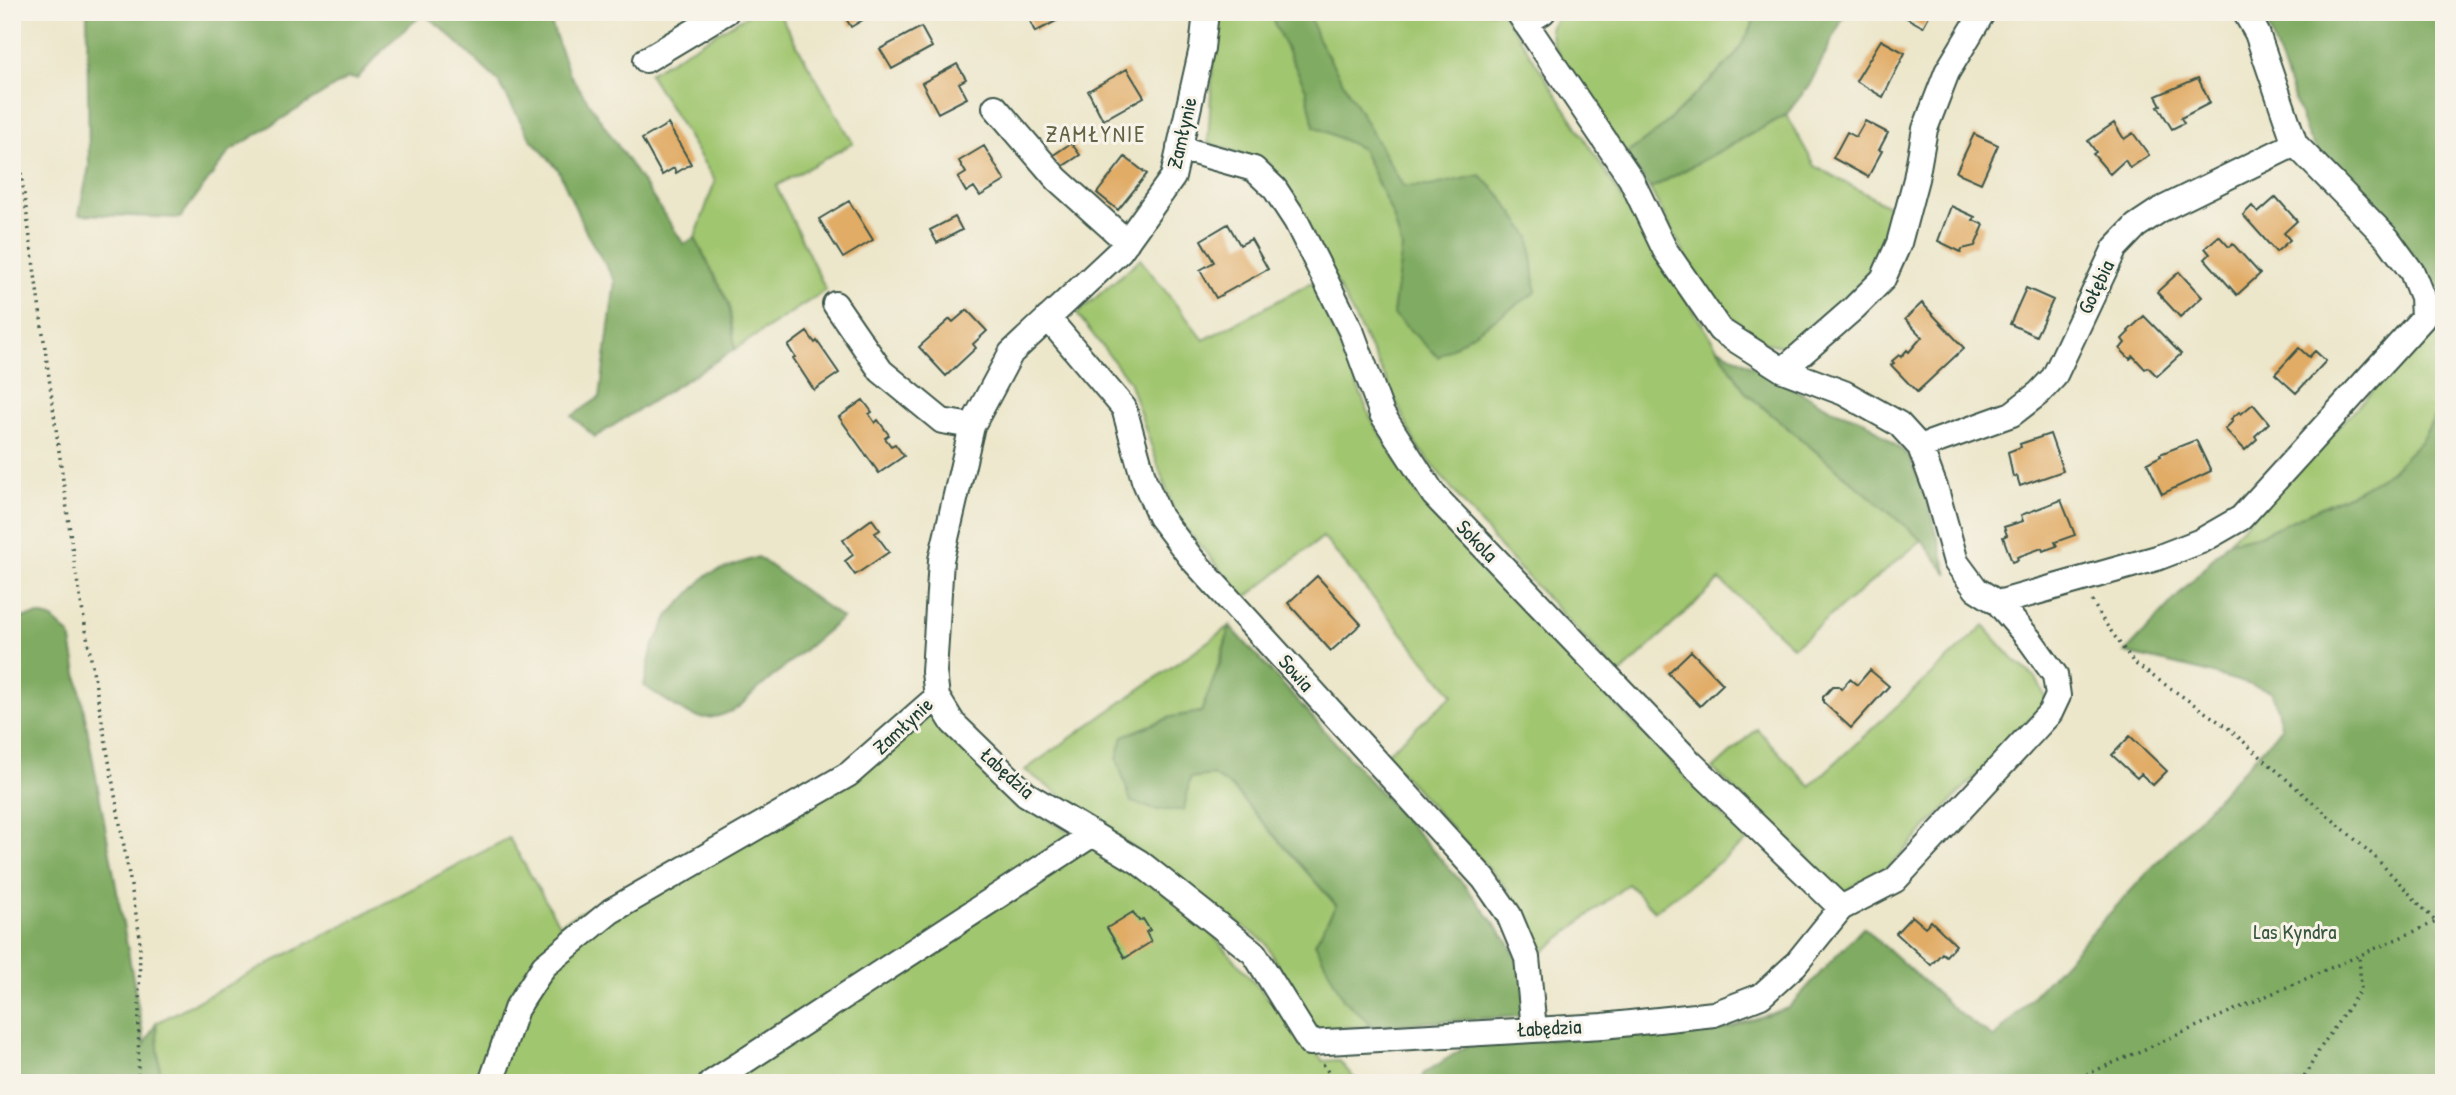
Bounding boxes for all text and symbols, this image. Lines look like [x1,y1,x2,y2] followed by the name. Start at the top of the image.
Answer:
[1159,94,1204,172] street label: Zamłynie
[1046,118,1146,149] district label: ZAMŁYNIE
[2070,255,2121,319] street label: Gołębia
[1450,513,1505,568] street label: Sokola
[1272,648,1321,698] street label: Sowia
[866,690,939,761] street label: Zamłynie
[974,740,1041,805] street label: Łabędzia
[2254,917,2336,946] park label: Las Kyndra
[1516,1011,1582,1044] street label: Łabędzia

